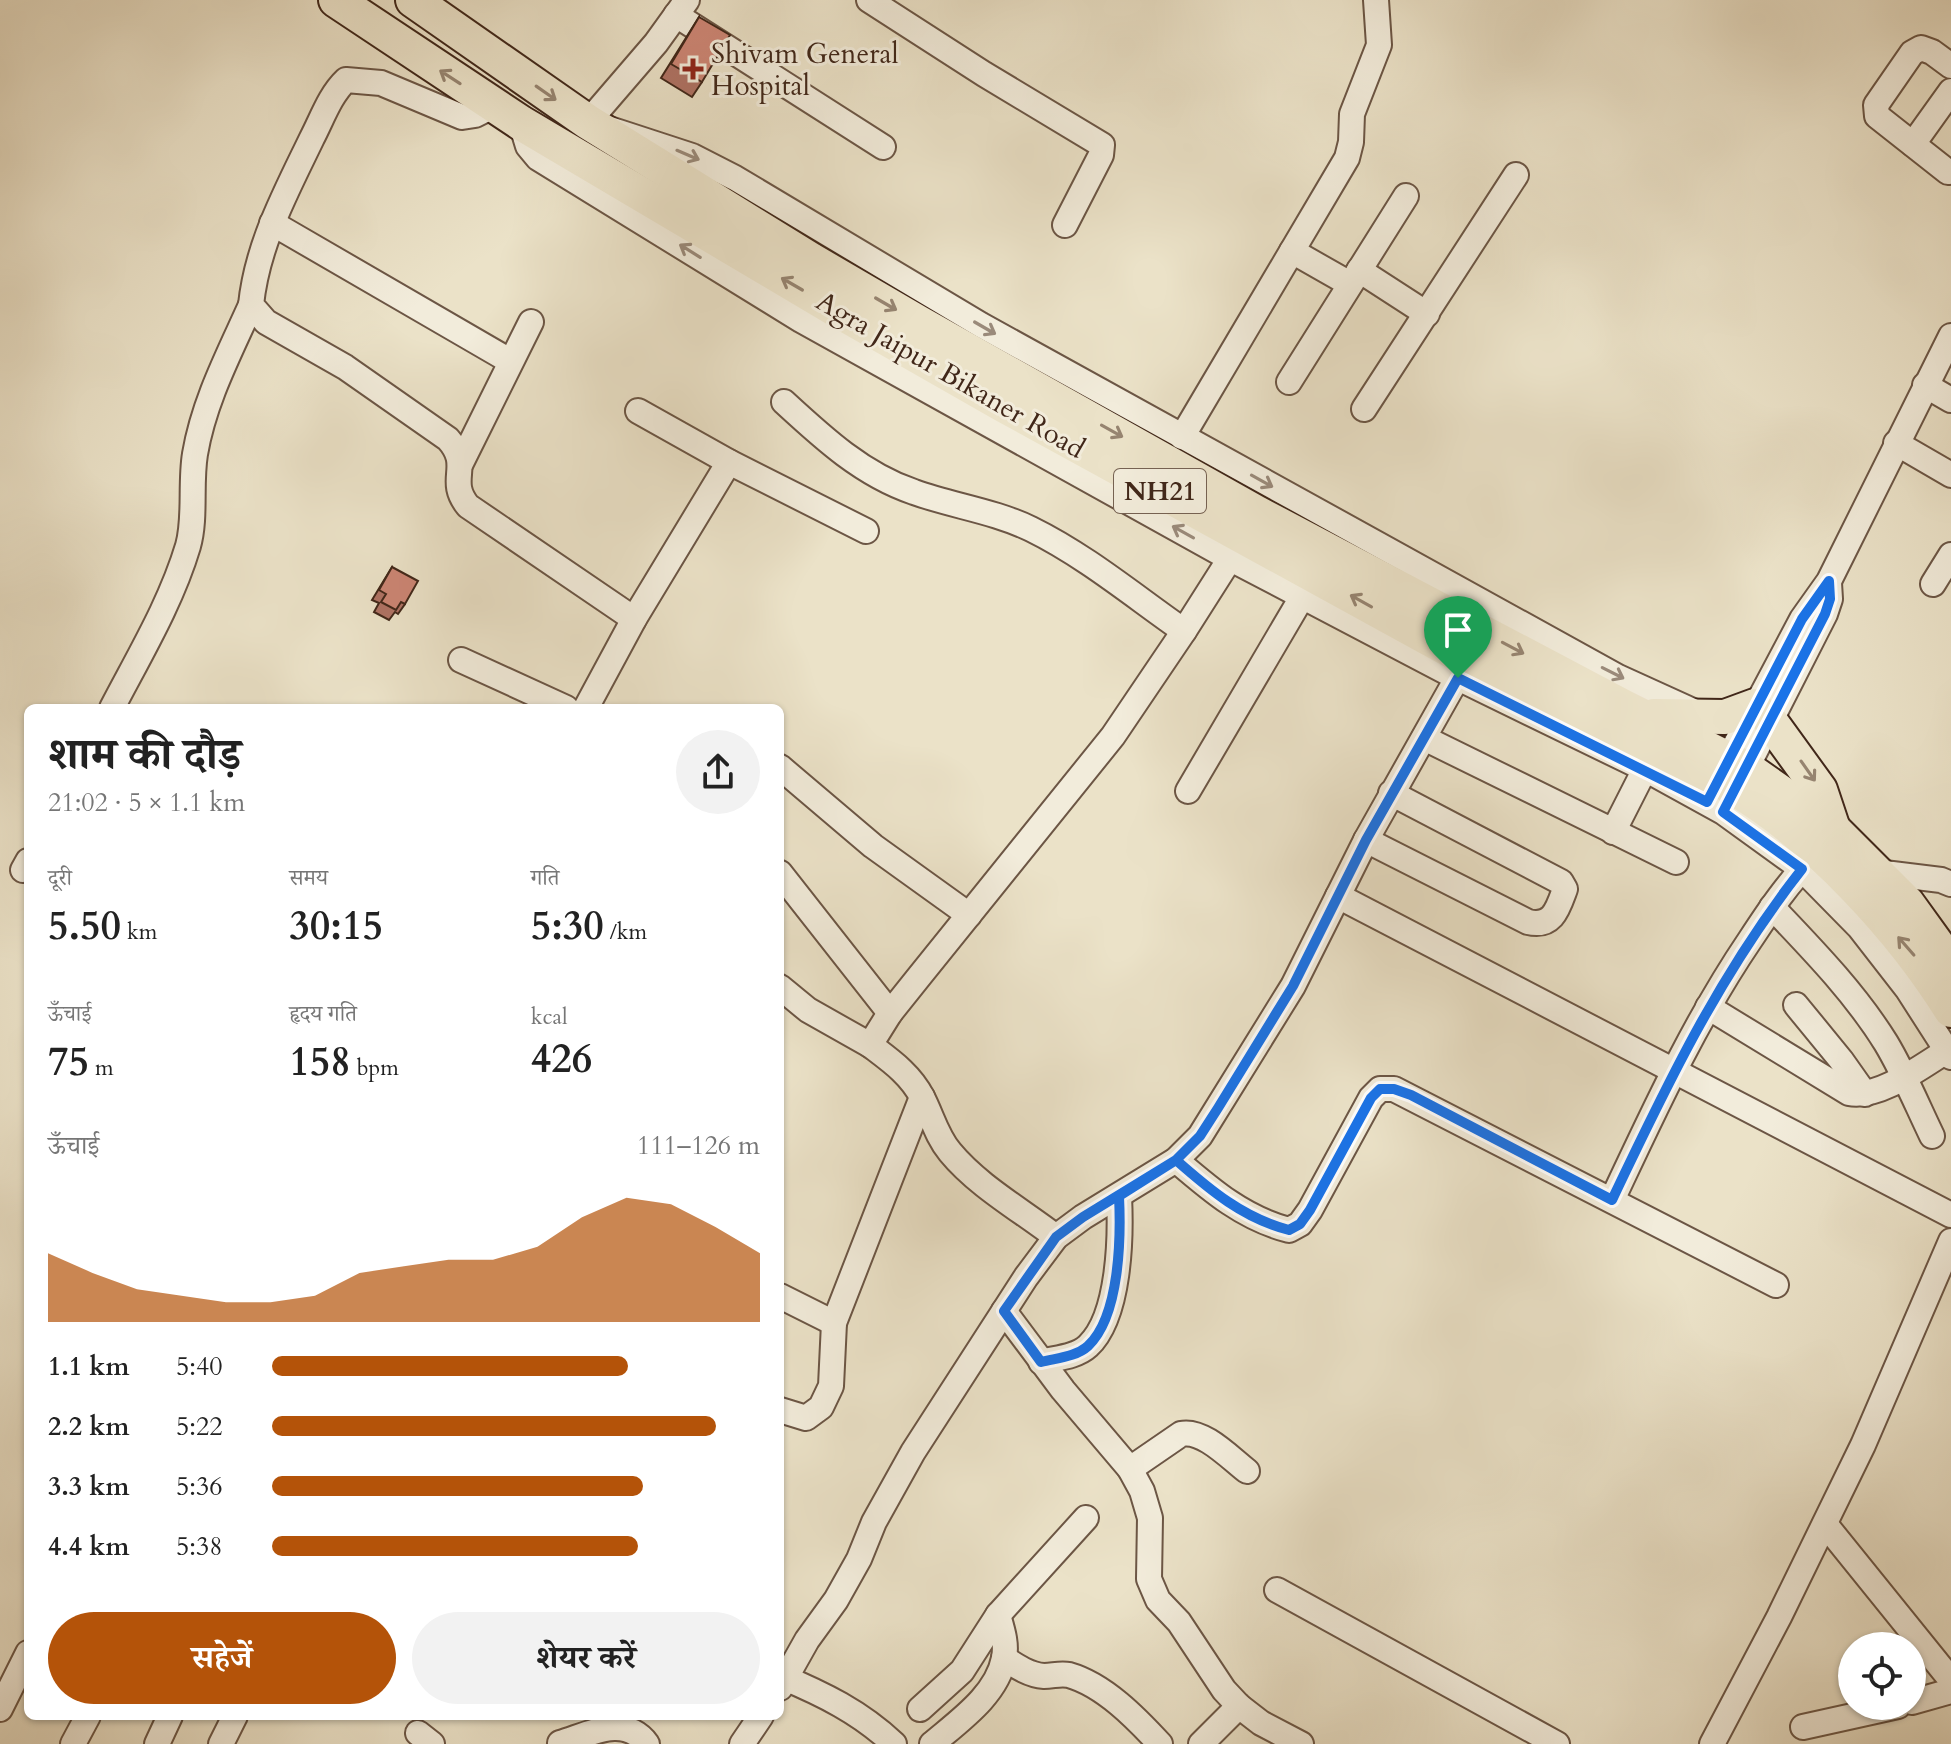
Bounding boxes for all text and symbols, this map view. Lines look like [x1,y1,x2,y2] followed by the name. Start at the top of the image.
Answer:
[711,35,899,105] place label: Shivam General Hospital
[682,58,704,80] marker: Shivam General Hospital
[439,69,462,85] one-way arrow
[535,85,557,101] one-way arrow
[675,149,700,163] one-way arrow
[679,243,702,259] one-way arrow
[781,276,804,292] one-way arrow
[809,282,1092,468] street label: Agra Jaipur Bikaner Road
[874,296,897,312] one-way arrow
[973,321,997,336] one-way arrow
[1100,424,1124,439] one-way arrow
[1114,469,1206,513] road number: NH21
[1250,473,1273,489] one-way arrow
[1172,524,1196,539] one-way arrow
[1350,593,1374,609] one-way arrow
[1424,596,1492,678] pin
[1436,608,1480,652] icon: arrive
[1501,641,1525,657] one-way arrow
[1600,666,1624,682] one-way arrow
[48,725,241,785] text: शाम की दौड़
[676,730,760,814] button: share
[1799,760,1816,782] one-way arrow
[48,785,245,820] text: 21:02 · 5 × 1.1 km
[48,863,72,893] text: दूरी
[289,863,328,893] text: समय
[531,863,559,893] text: गति
[48,899,121,954] text: 5.50
[289,899,383,954] text: 30:15
[531,899,604,954] text: 5:30
[121,917,157,947] text: km
[604,917,647,947] text: /km
[1898,937,1916,957] one-way arrow
[48,999,91,1029] text: ऊँचाई
[289,999,357,1029] text: हृदय गति
[531,1002,568,1032] text: kcal
[531,1032,592,1087] text: 426
[48,1035,89,1090] text: 75
[289,1035,351,1090] text: 158
[89,1053,114,1083] text: m
[351,1053,399,1083] text: bpm
[48,1128,99,1163] text: ऊँचाई
[637,1128,760,1163] text: 111–126 m
[48,1349,129,1384] text: 1.1 km
[176,1349,223,1384] text: 5:40
[48,1409,129,1444] text: 2.2 km
[176,1409,223,1444] text: 5:22
[48,1469,129,1504] text: 3.3 km
[176,1469,223,1504] text: 5:36
[48,1529,129,1564] text: 4.4 km
[176,1529,223,1564] text: 5:38
[48,1612,396,1704] button: सहेजें
[412,1612,760,1704] button: शेयर करें
[1838,1632,1926,1720] map controls
[1838,1632,1926,1720] button: locate

